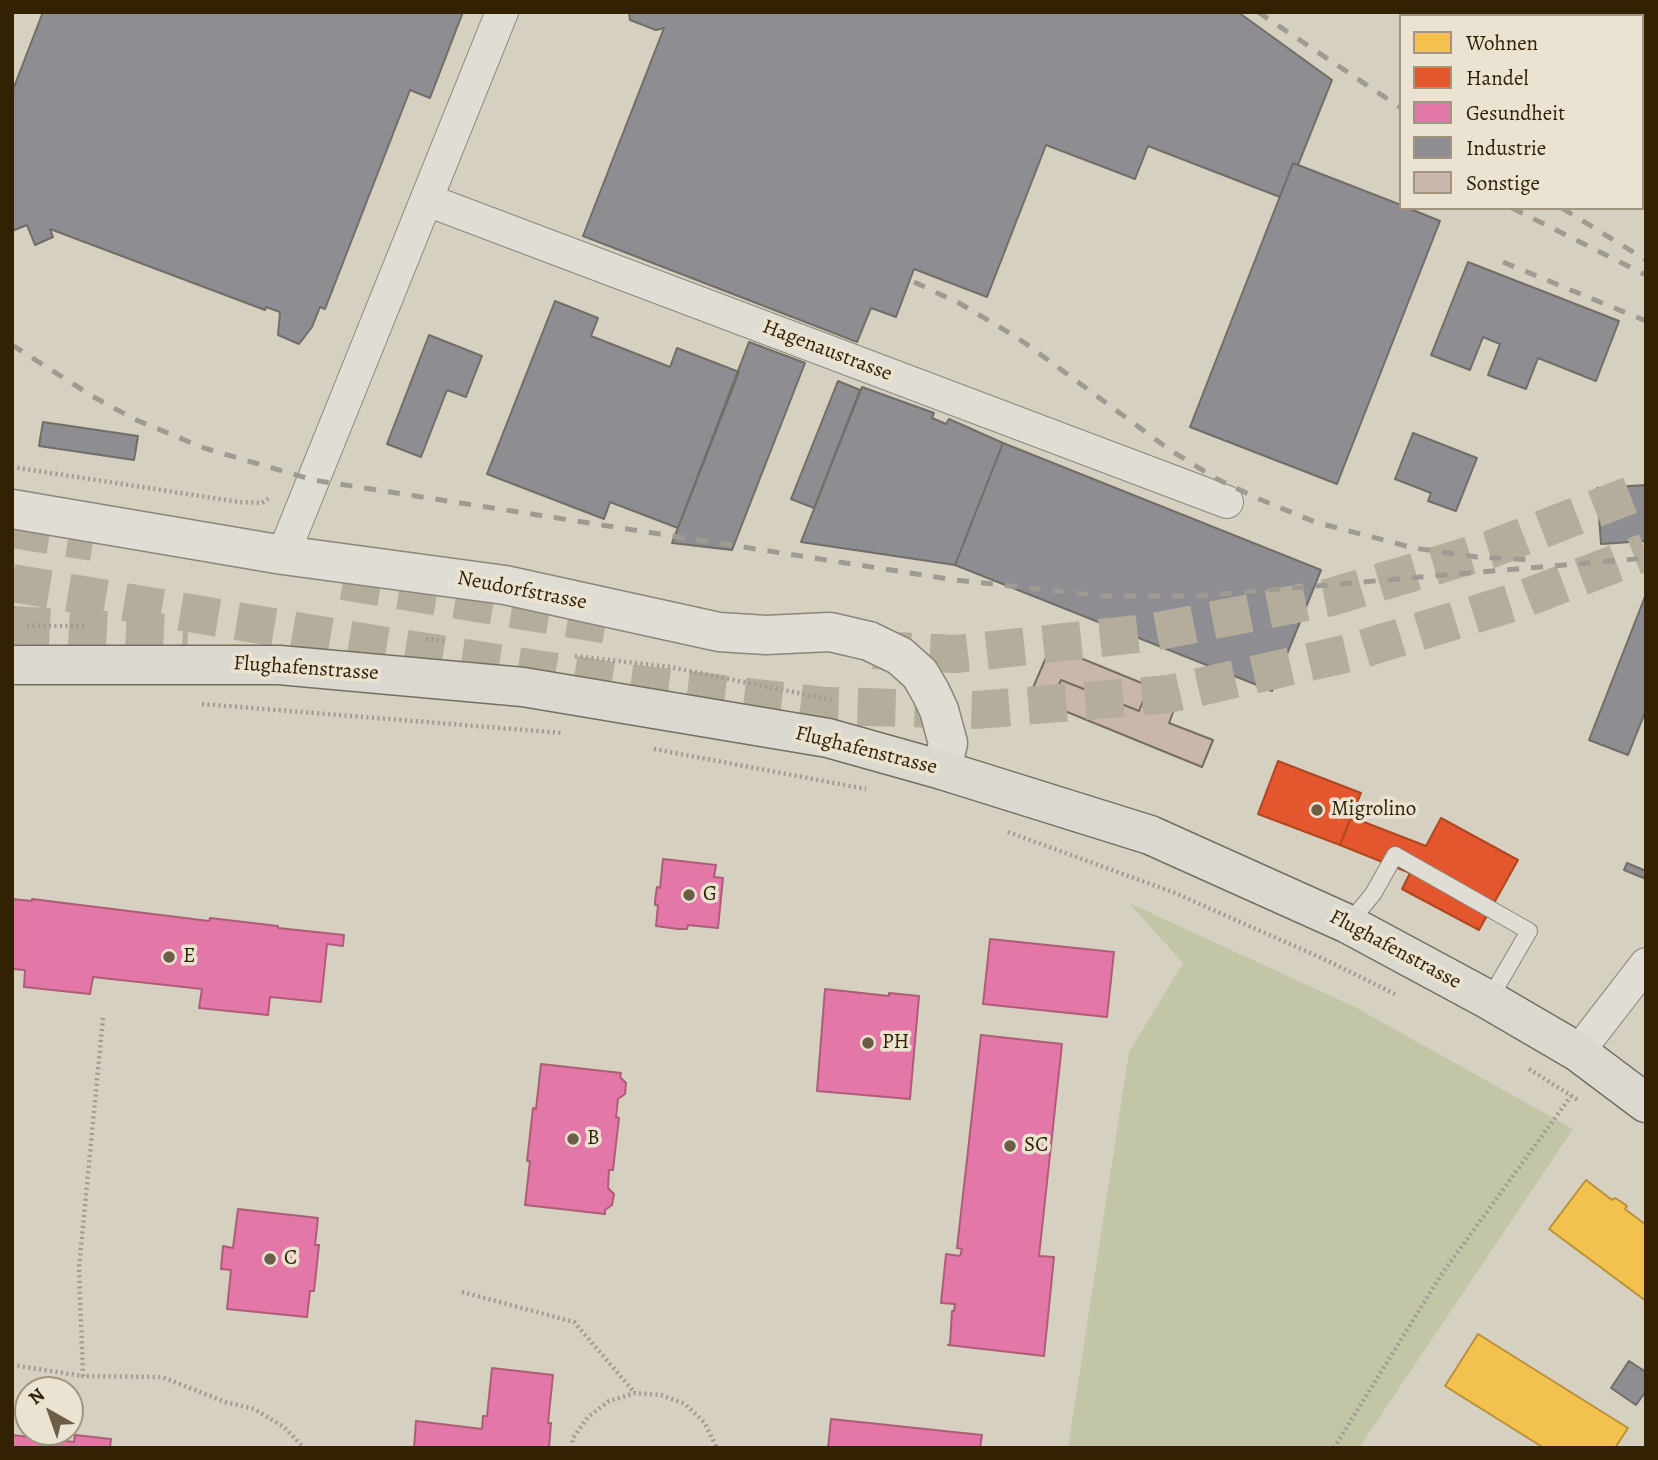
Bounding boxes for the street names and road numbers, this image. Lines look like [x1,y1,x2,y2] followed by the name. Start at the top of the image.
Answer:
[759,315,895,387] street label: Hagenaustrasse
[455,566,589,616] street label: Neudorfstrasse
[233,651,379,687] street label: Flughafenstrasse
[792,721,940,781] street label: Flughafenstrasse
[1325,905,1465,995] street label: Flughafenstrasse

